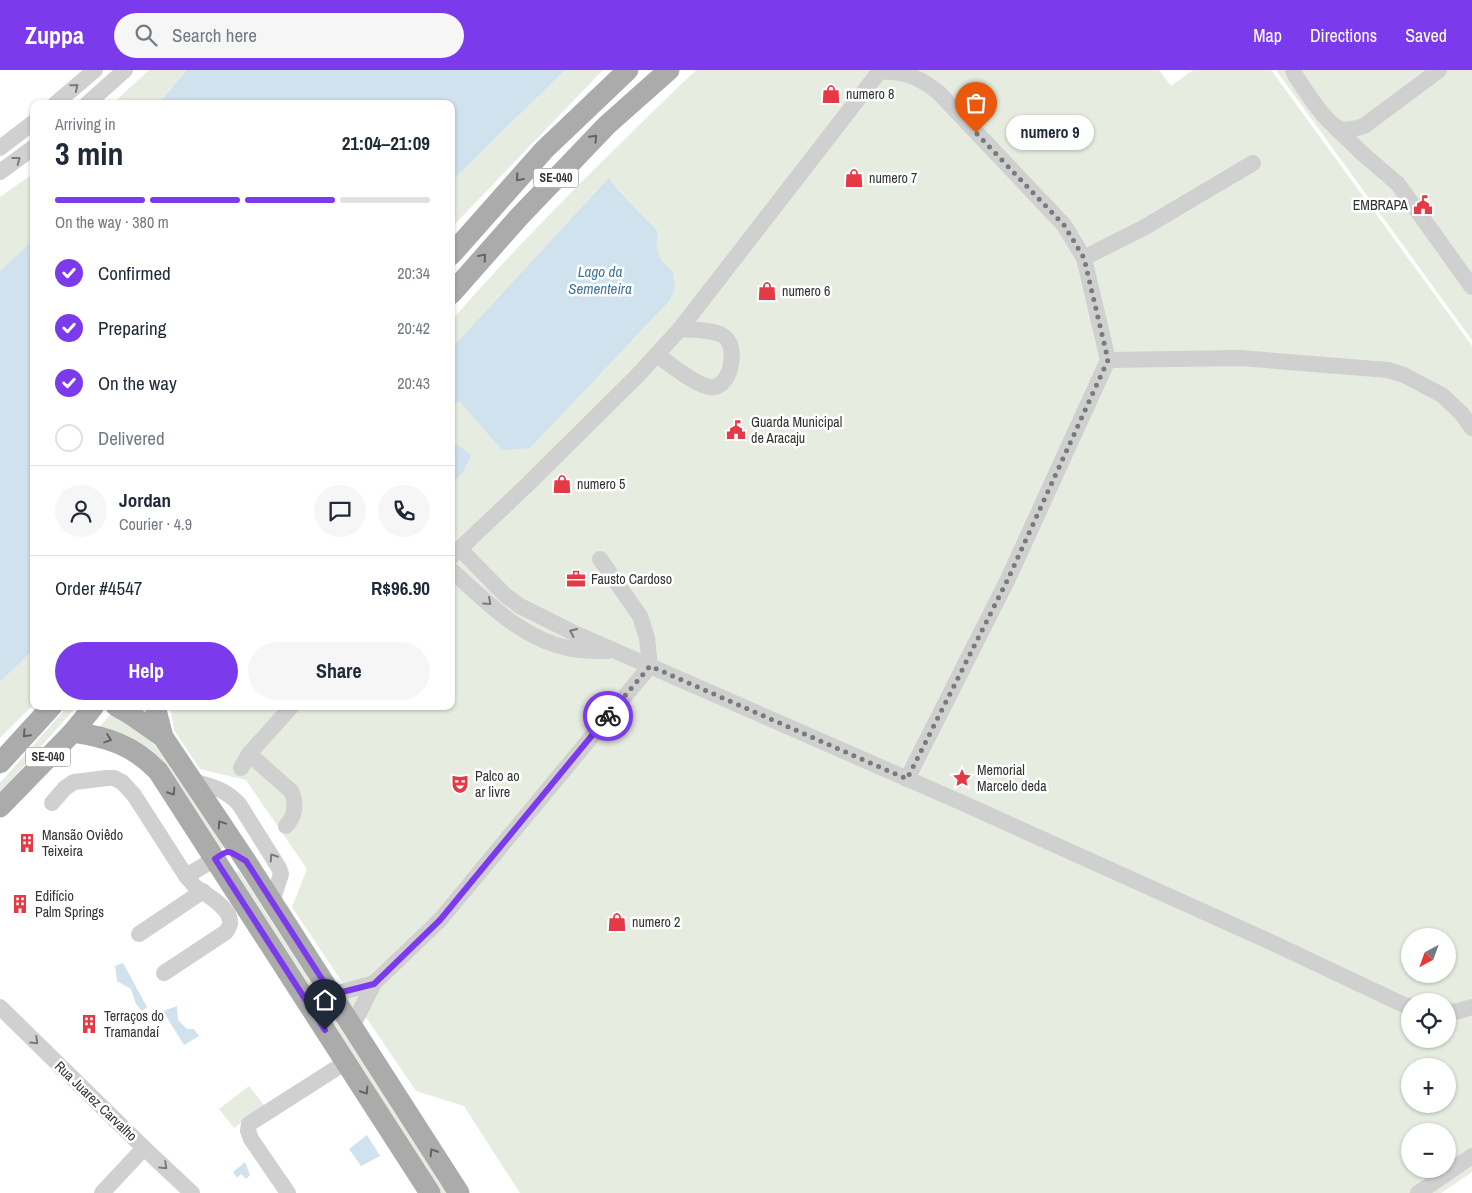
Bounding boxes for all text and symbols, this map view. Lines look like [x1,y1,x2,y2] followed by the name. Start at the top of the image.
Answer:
[114,13,464,58] search box
[25,19,84,51] text: Zuppa
[132,21,160,49] icon: search
[172,22,257,48] text: Search here
[1253,23,1282,48] text: Map
[1310,23,1377,48] text: Directions
[1405,23,1447,48] text: Saved
[955,82,997,133] pin
[820,83,842,105] shop icon: numero 8
[70,84,79,93] one-way arrow
[846,85,895,103] place label: numero 8
[962,89,990,117] icon: bag
[55,113,116,135] text: Arriving in
[1006,116,1094,150] callout: numero 9
[1020,121,1080,143] text: numero 9
[342,130,430,156] text: 21:04–21:09
[55,132,124,175] text: 3 min
[588,135,597,144] one-way arrow
[11,157,20,165] one-way arrow
[843,167,865,189] shop icon: numero 7
[534,169,578,188] road number: SE-040
[869,169,918,187] place label: numero 7
[516,173,525,182] one-way arrow
[1412,194,1434,216] public building icon: EMBRAPA
[1353,196,1408,214] place label: EMBRAPA
[55,211,169,233] text: On the way · 380 m
[478,254,486,263] one-way arrow
[55,259,83,287] icon: check
[98,260,171,286] text: Confirmed
[568,261,632,299] water label: Lago da Sementeira
[397,262,430,284] text: 20:34
[756,280,778,302] shop icon: numero 6
[782,282,831,300] place label: numero 6
[55,314,83,342] icon: check
[98,315,166,341] text: Preparing
[397,317,430,339] text: 20:42
[55,369,83,397] icon: check
[98,370,177,396] text: On the way
[397,372,430,394] text: 20:43
[751,413,842,447] place label: Guarda Municipal de Aracaju
[725,419,747,441] public building icon: Guarda Municipal de Aracaju
[98,425,165,451] text: Delivered
[551,473,573,495] shop icon: numero 5
[577,475,626,493] place label: numero 5
[55,485,107,537] button: person
[314,485,366,537] button: chat
[378,485,430,537] button: phone
[119,487,171,513] text: Jordan
[119,513,192,535] text: Courier · 4.9
[565,568,587,590] office icon: Fausto Cardoso
[591,570,672,588] place label: Fausto Cardoso
[55,575,142,601] text: Order #4547
[371,575,430,601] text: R$96.90
[482,597,491,606] one-way arrow
[569,628,578,638] one-way arrow
[55,642,238,700] button: Help
[248,642,430,700] button: Share
[583,691,633,741] courier
[594,702,622,730] icon: bike
[23,729,32,738] one-way arrow
[103,733,112,743] one-way arrow
[26,748,70,766] road number: SE-040
[977,761,1047,795] place label: Memorial Marcelo deda
[475,767,520,801] place label: Palco ao ar livre
[951,767,973,789] place icon: Memorial Marcelo deda
[449,773,471,795] theatre icon: Palco ao ar livre
[166,787,175,796] one-way arrow
[218,820,227,830] one-way arrow
[42,826,123,860] place label: Mansão Oviêdo Teixeira
[16,832,38,854] building icon: Mansão Oviêdo Teixeira
[270,853,279,862] one-way arrow
[35,887,104,921] place label: Edifício Palm Springs
[9,893,31,915] building icon: Edifício Palm Springs
[606,911,628,933] shop icon: numero 2
[632,913,681,931] place label: numero 2
[1401,928,1456,982] north arrow
[1401,928,1456,1178] map controls
[304,979,346,1030] pin
[311,986,339,1014] icon: home
[1401,993,1456,1048] button: locate
[104,1007,164,1041] place label: Terraços do Tramandaí
[78,1013,100,1035] building icon: Terraços do Tramandaí
[29,1035,38,1044] one-way arrow
[51,1057,141,1145] street label: Rua Juarez Carvalho
[1401,1058,1456,1113] button: +
[358,1086,368,1095] one-way arrow
[1401,1123,1456,1178] button: −
[429,1148,439,1157] one-way arrow
[158,1161,167,1170] one-way arrow

